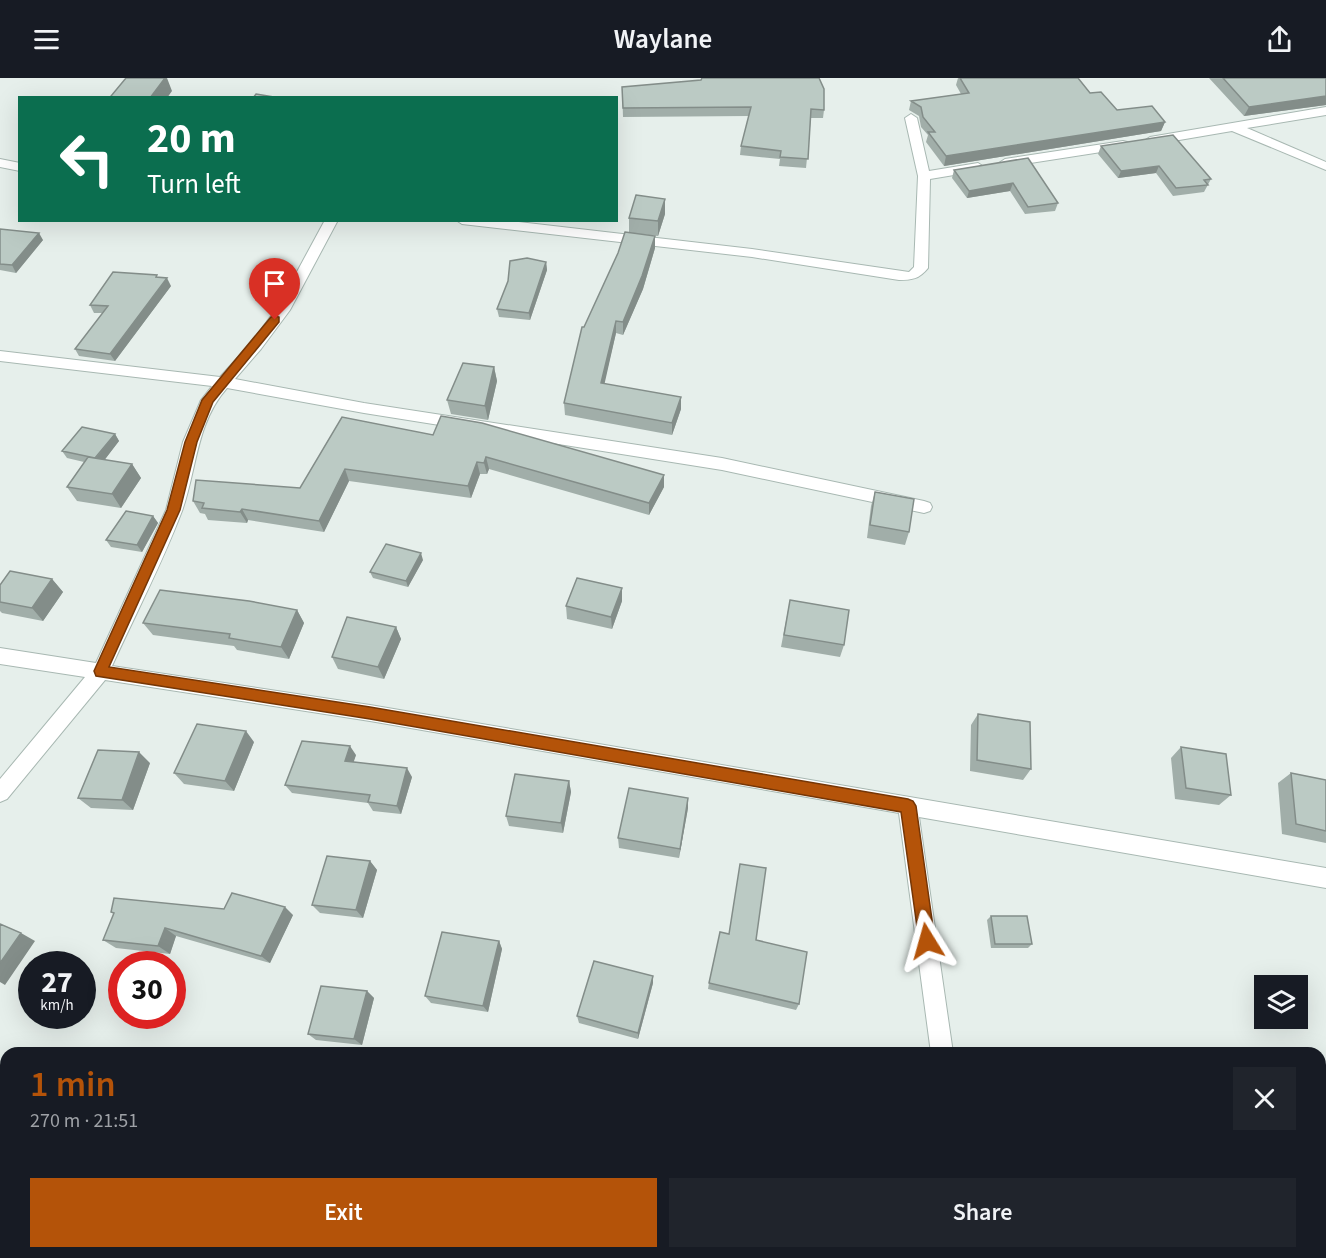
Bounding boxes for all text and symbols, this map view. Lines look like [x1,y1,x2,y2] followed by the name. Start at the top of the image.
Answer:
[614,20,712,59] text: Waylane
[30,23,63,56] icon: menu
[1263,23,1296,56] icon: share
[147,109,236,169] text: 20 m
[48,120,126,198] icon: left
[147,165,241,204] text: Turn left
[249,258,300,320] pin
[258,267,291,300] icon: arrive
[895,909,959,973] position arrow
[108,951,186,1029] speed limit sign: 30
[41,961,73,1004] text: 27
[1254,975,1308,1029] map controls
[1254,975,1308,1029] button: layers
[40,995,74,1016] text: km/h
[30,1059,116,1110] text: 1 min
[1233,1067,1296,1130] button: close
[30,1107,138,1135] text: 270 m · 21:51
[30,1178,657,1247] button: Exit
[669,1178,1296,1247] button: Share

